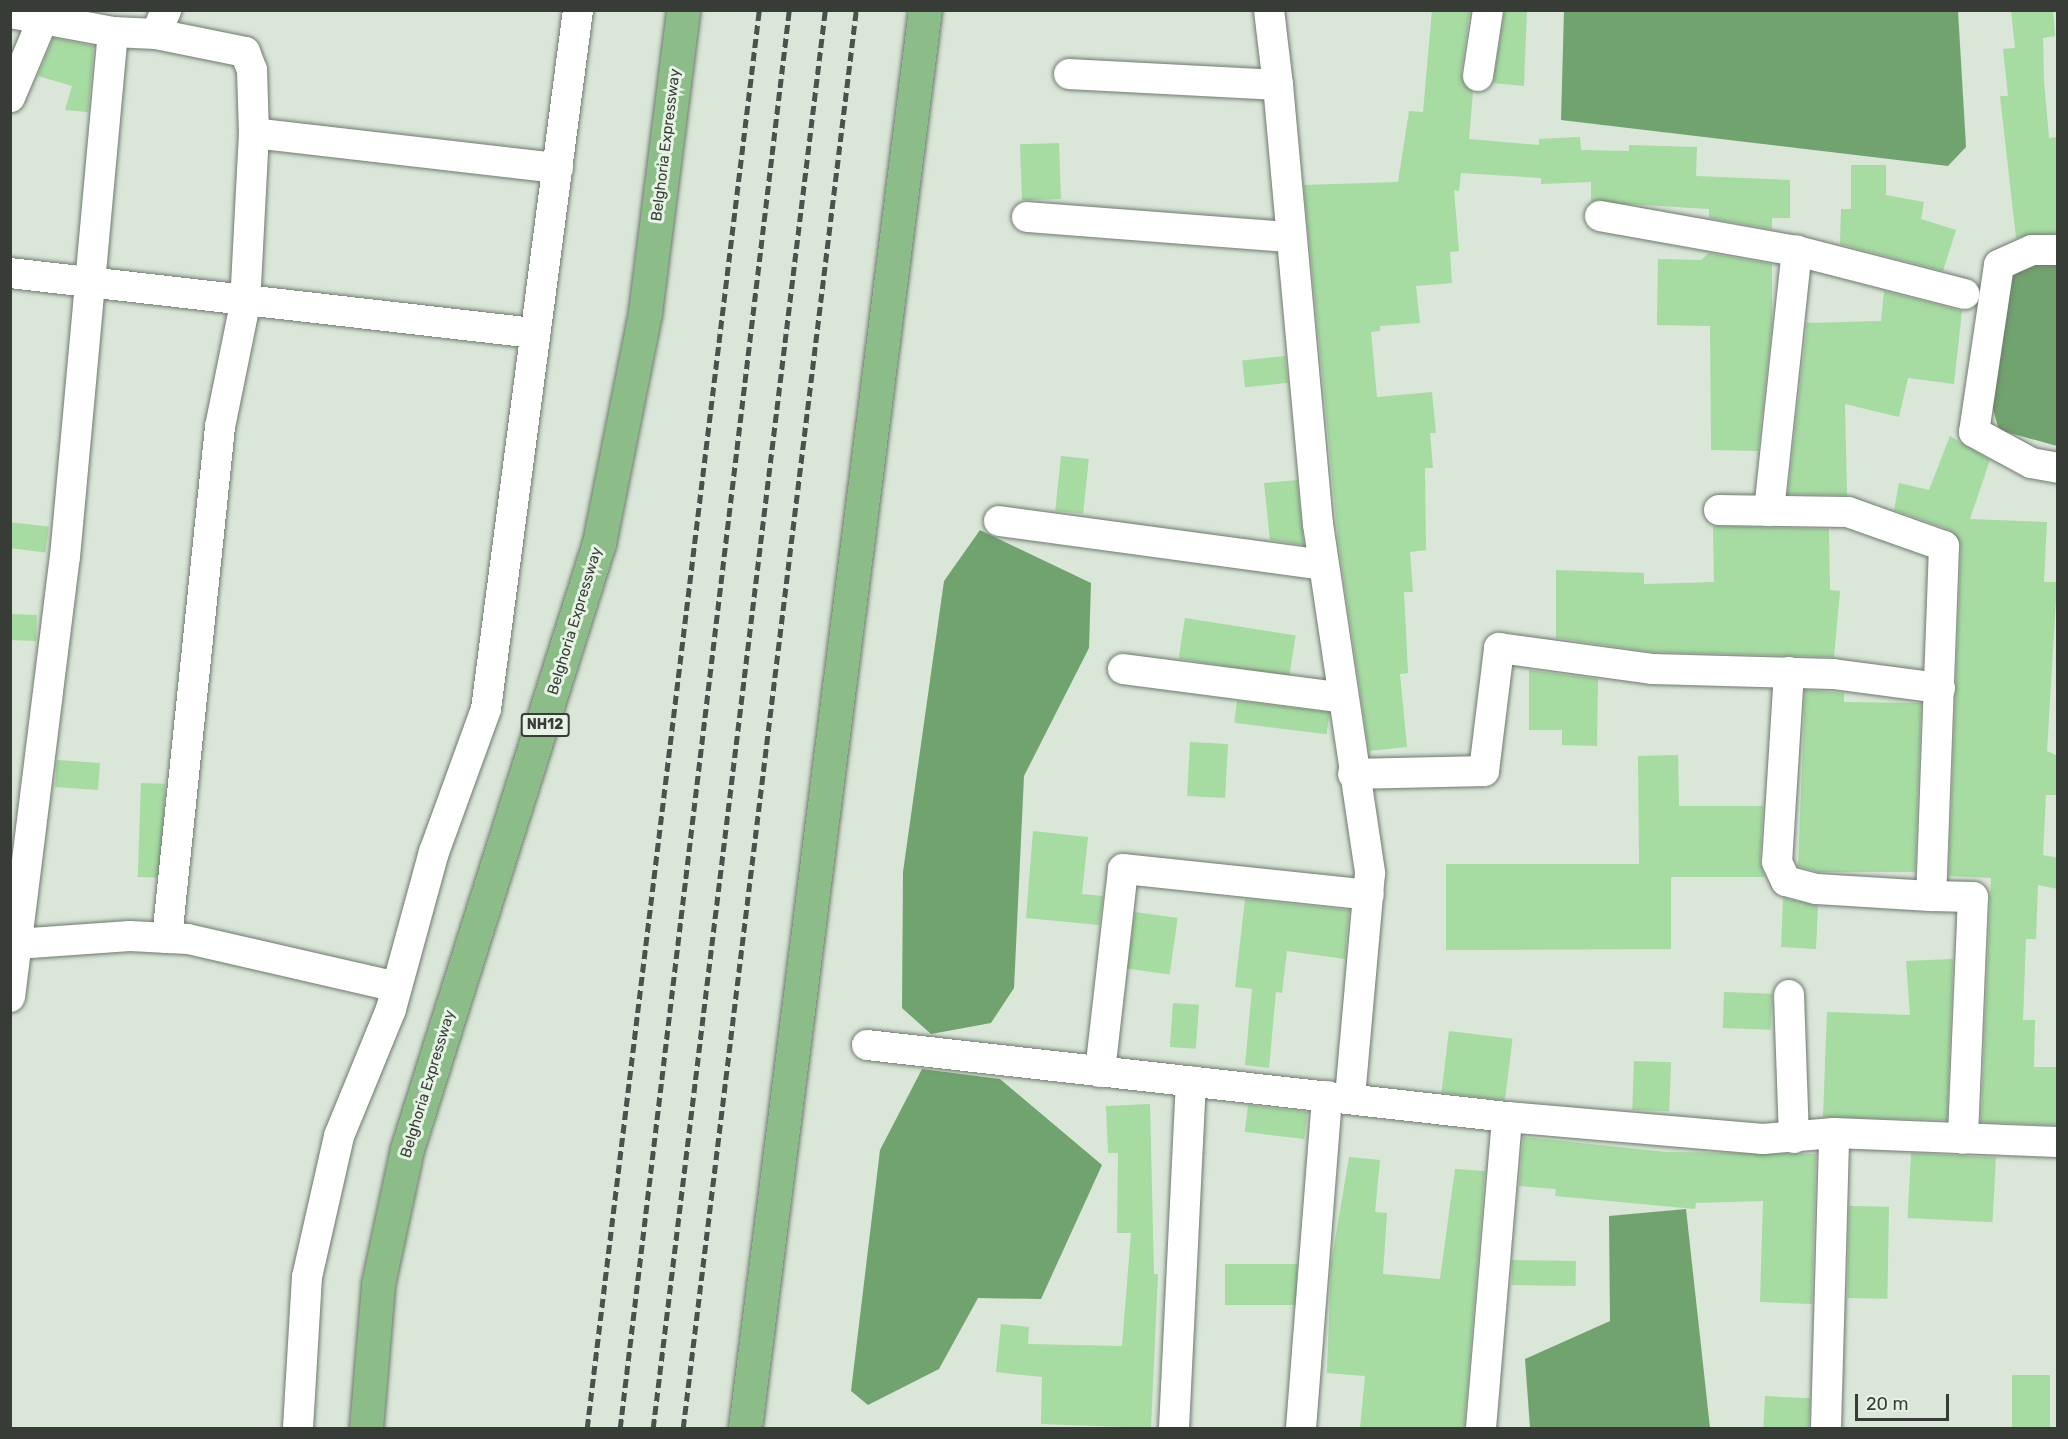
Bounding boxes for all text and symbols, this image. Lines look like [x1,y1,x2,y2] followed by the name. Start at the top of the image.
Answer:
[648,68,684,222] street label: Belghoria Expressway
[544,545,606,697] street label: Belghoria Expressway
[520,714,570,736] road number: NH12
[397,1008,459,1160] street label: Belghoria Expressway
[1858,1382,1952,1420] scale bar
[1866,1393,1908,1415] text: 20 m

